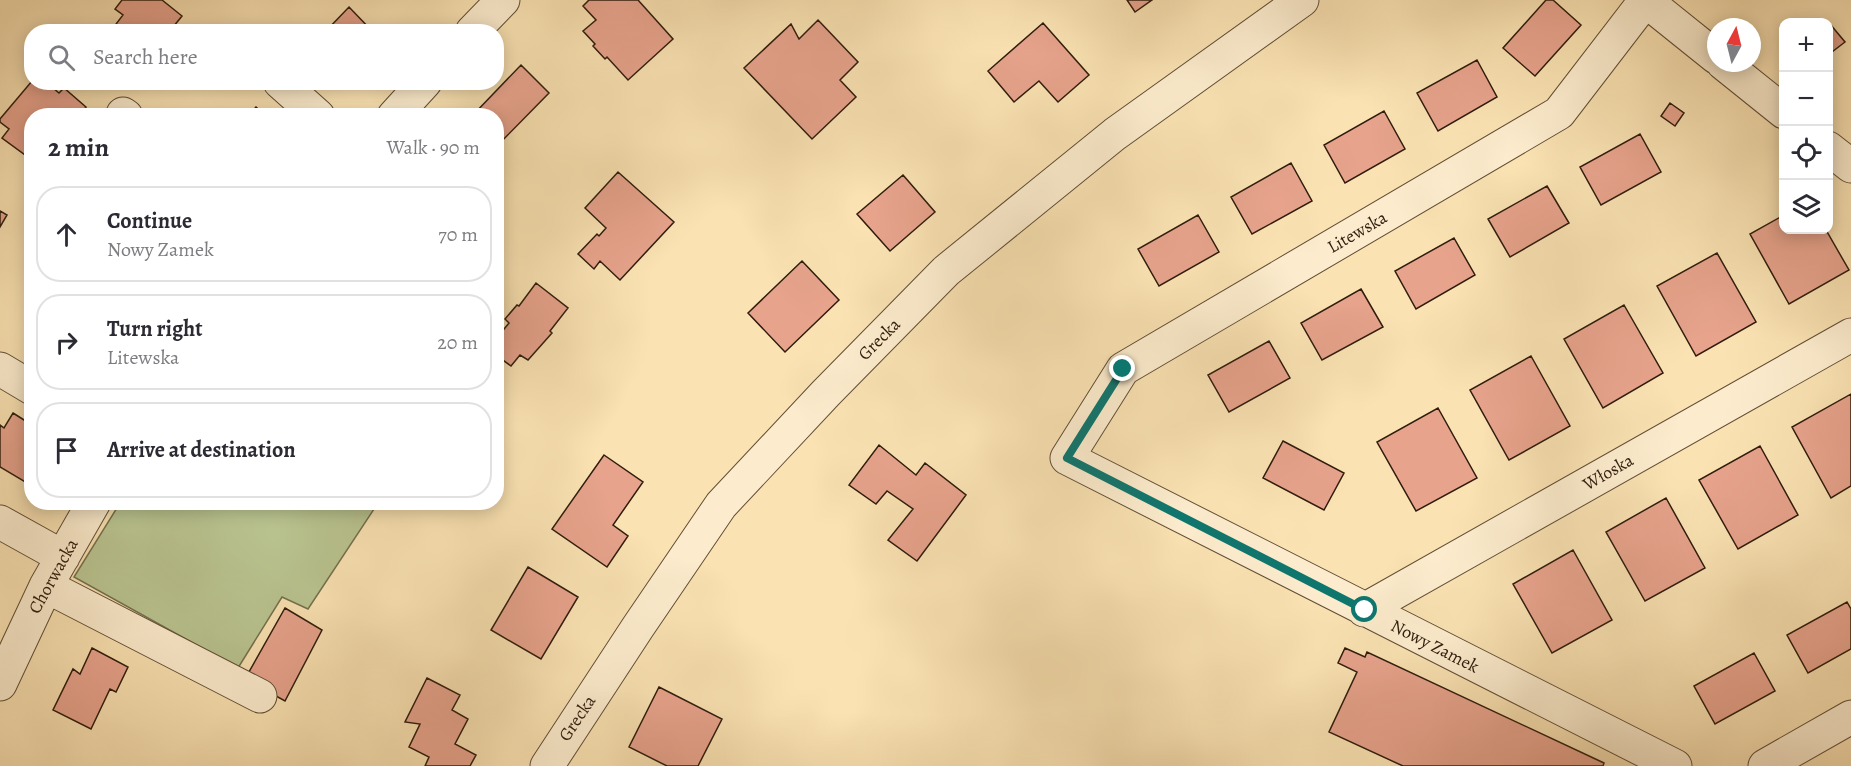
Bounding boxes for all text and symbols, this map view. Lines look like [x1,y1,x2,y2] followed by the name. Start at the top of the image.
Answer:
[1707,18,1761,72] north arrow
[1779,18,1833,234] map controls
[1779,18,1833,72] button: +
[24,24,504,90] search box
[45,41,78,74] icon: search
[93,42,198,72] text: Search here
[1779,72,1833,126] button: −
[1779,126,1833,180] button: locate
[48,130,109,165] text: 2 min
[387,134,480,161] text: Walk · 90 m
[1779,180,1833,234] button: layers
[1323,205,1392,259] street label: Litewska
[107,206,192,236] text: Continue
[50,218,83,251] icon: ahead
[438,221,478,248] text: 70 m
[107,236,214,263] text: Nowy Zamek
[852,312,906,366] street label: Grecka
[107,314,203,344] text: Turn right
[50,326,83,359] icon: right
[437,329,478,356] text: 20 m
[107,344,179,371] text: Litewska
[1109,355,1135,381] route end
[50,434,83,467] icon: arrive
[107,435,296,465] text: Arrive at destination
[1577,448,1638,497] street label: Włoska
[23,534,84,618] street label: Chorwacka
[1351,596,1377,622] route start
[1387,613,1483,679] street label: Nowy Zamek
[553,690,602,746] street label: Grecka

